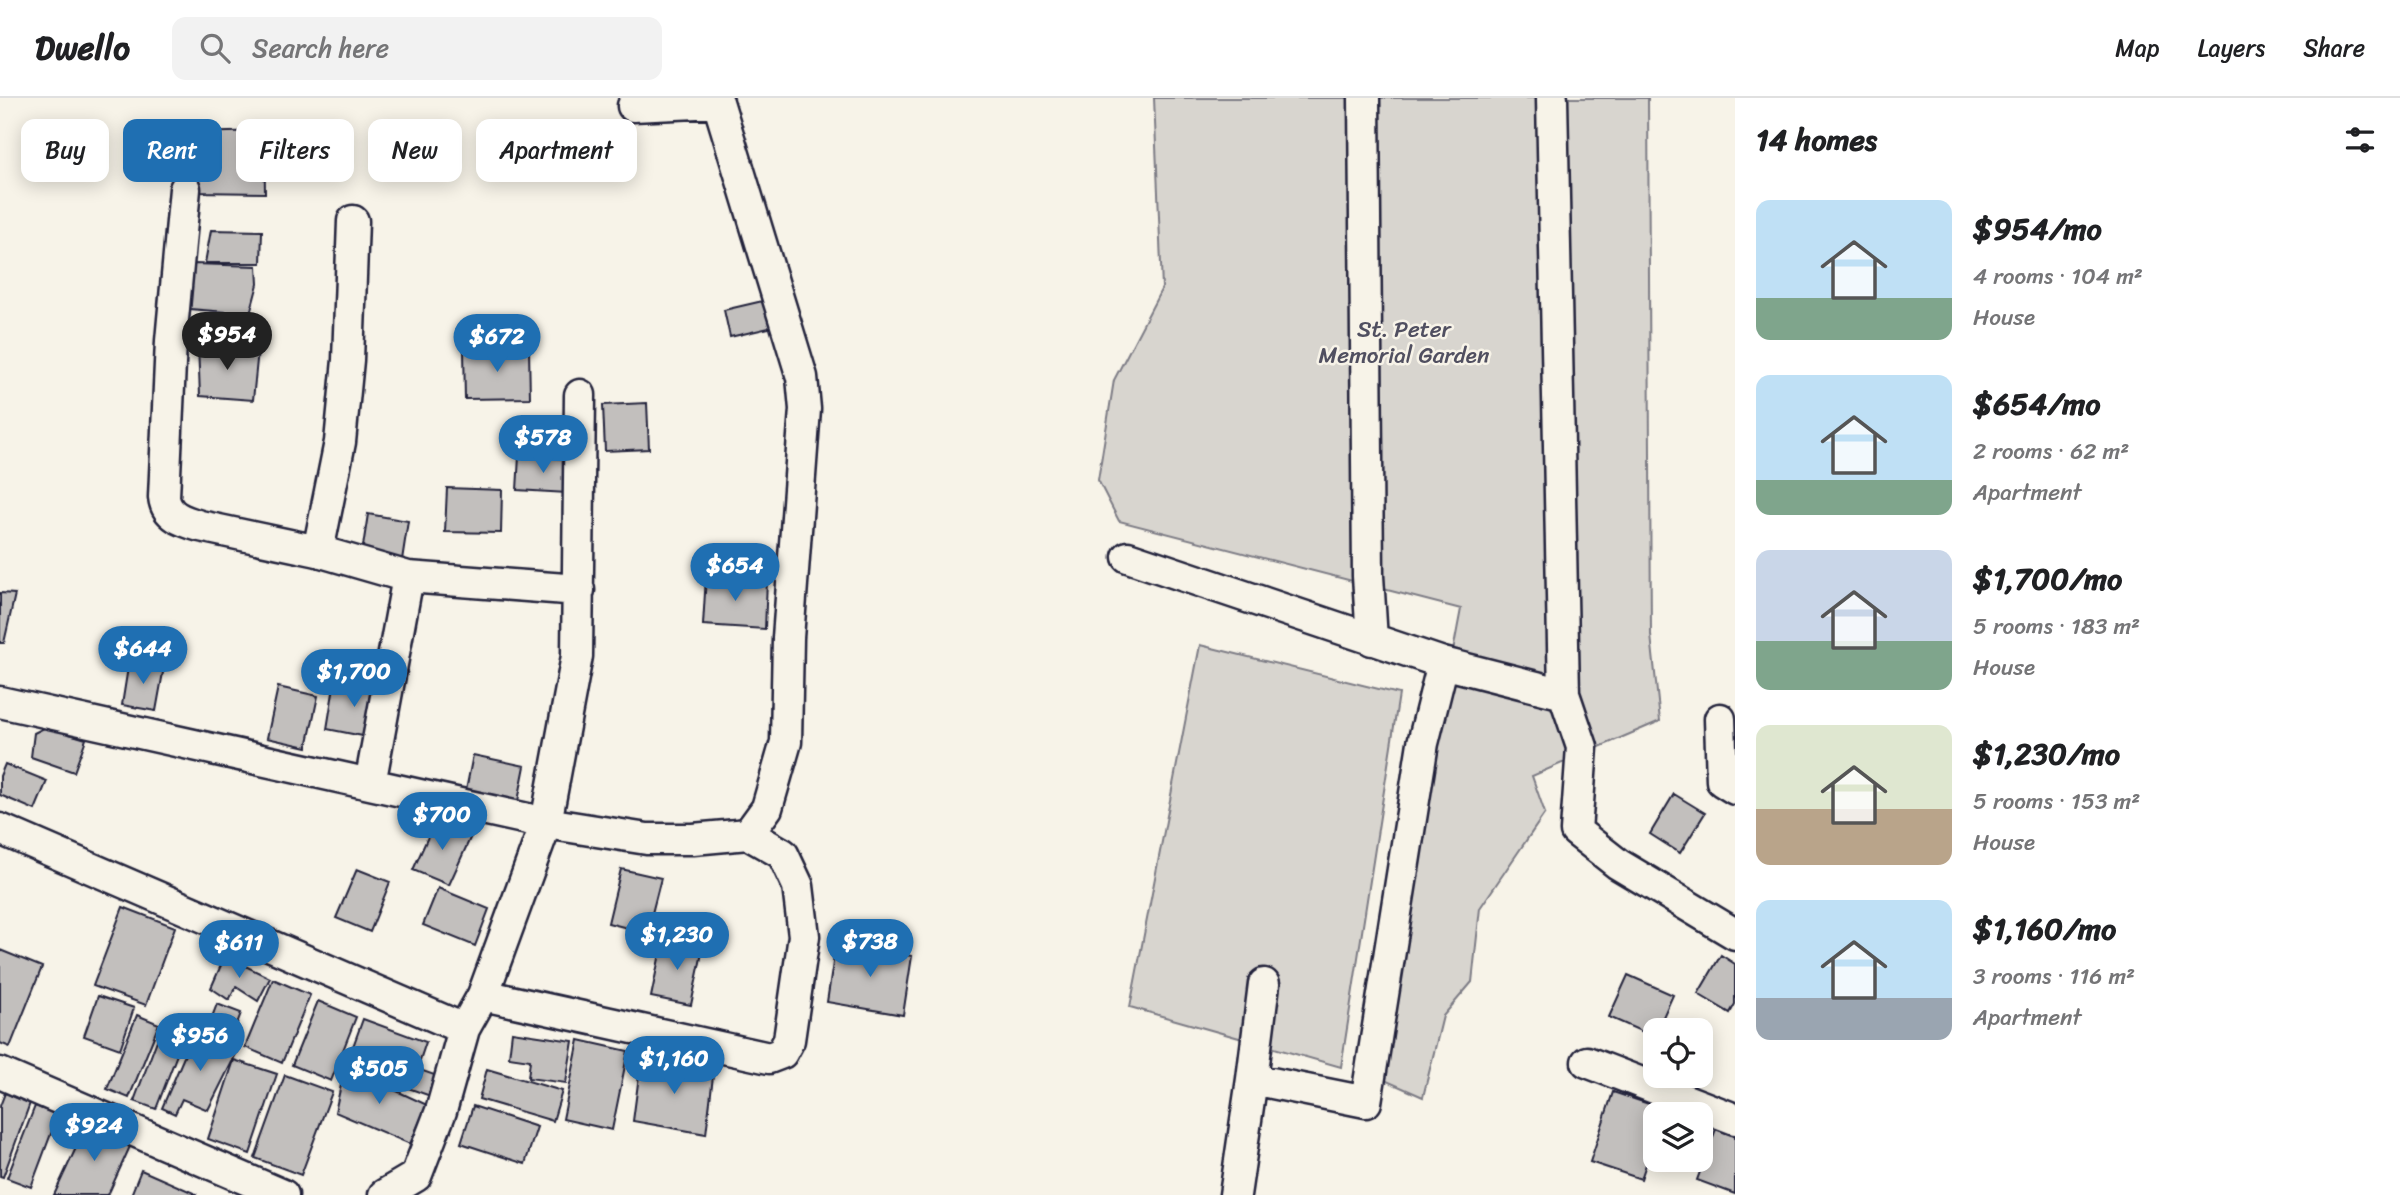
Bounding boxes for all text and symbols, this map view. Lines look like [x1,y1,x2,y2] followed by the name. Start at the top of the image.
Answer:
[172,17,662,80] search box
[35,19,130,77] text: Dwello
[252,25,389,71] text: Search here
[2115,27,2160,69] text: Map
[2198,27,2265,69] text: Layers
[2303,27,2365,69] text: Share
[196,29,234,67] icon: search
[1756,113,1877,167] text: 14 homes
[21,119,109,182] chip: Buy
[123,119,222,182] chip: Rent
[236,119,354,182] chip: Filters
[368,119,462,182] chip: New
[476,119,637,182] chip: Apartment
[2341,121,2379,159] icon: filters
[1973,202,2102,256] text: $954/mo
[1812,228,1896,312] icon: home
[1973,256,2143,297] text: 4 rooms · 104 m²
[1973,297,2035,338] text: House
[1319,309,1490,376] park label: St. Peter Memorial Garden
[186,313,268,372] pin: $954
[198,314,256,355] text: $954
[456,314,538,374] pin: $672
[470,316,524,357] text: $672
[1973,377,2100,431] text: $654/mo
[1812,403,1896,487] icon: home
[502,416,584,475] pin: $578
[515,417,571,458] text: $578
[1973,431,2129,472] text: 2 rooms · 62 m²
[1973,472,2082,513] text: Apartment
[694,544,776,603] pin: $654
[707,545,763,586] text: $654
[1973,552,2122,606] text: $1,700/mo
[1812,578,1896,662] icon: home
[1973,606,2140,647] text: 5 rooms · 183 m²
[102,626,184,686] pin: $644
[114,628,172,669] text: $644
[1973,647,2035,688] text: House
[297,650,411,709] pin: $1,700
[317,651,391,692] text: $1,700
[1973,727,2120,781] text: $1,230/mo
[1812,753,1896,837] icon: home
[1973,781,2140,822] text: 5 rooms · 153 m²
[401,792,483,852] pin: $700
[413,794,471,835] text: $700
[1973,822,2035,863] text: House
[1973,902,2116,956] text: $1,160/mo
[620,912,734,972] pin: $1,230
[641,914,713,955] text: $1,230
[198,920,280,980] pin: $611
[829,920,911,979] pin: $738
[842,921,898,962] text: $738
[215,922,263,963] text: $611
[1812,928,1896,1012] icon: home
[1973,956,2135,997] text: 3 rooms · 116 m²
[1973,997,2082,1038] text: Apartment
[159,1014,241,1073] pin: $956
[172,1015,228,1056] text: $956
[1643,1018,1713,1172] map controls
[1643,1018,1713,1088] button: locate
[617,1037,731,1096] pin: $1,160
[640,1038,709,1079] text: $1,160
[338,1046,420,1106] pin: $505
[350,1048,408,1089] text: $505
[1643,1102,1713,1172] button: layers
[53,1104,135,1163] pin: $924
[65,1105,123,1146] text: $924

